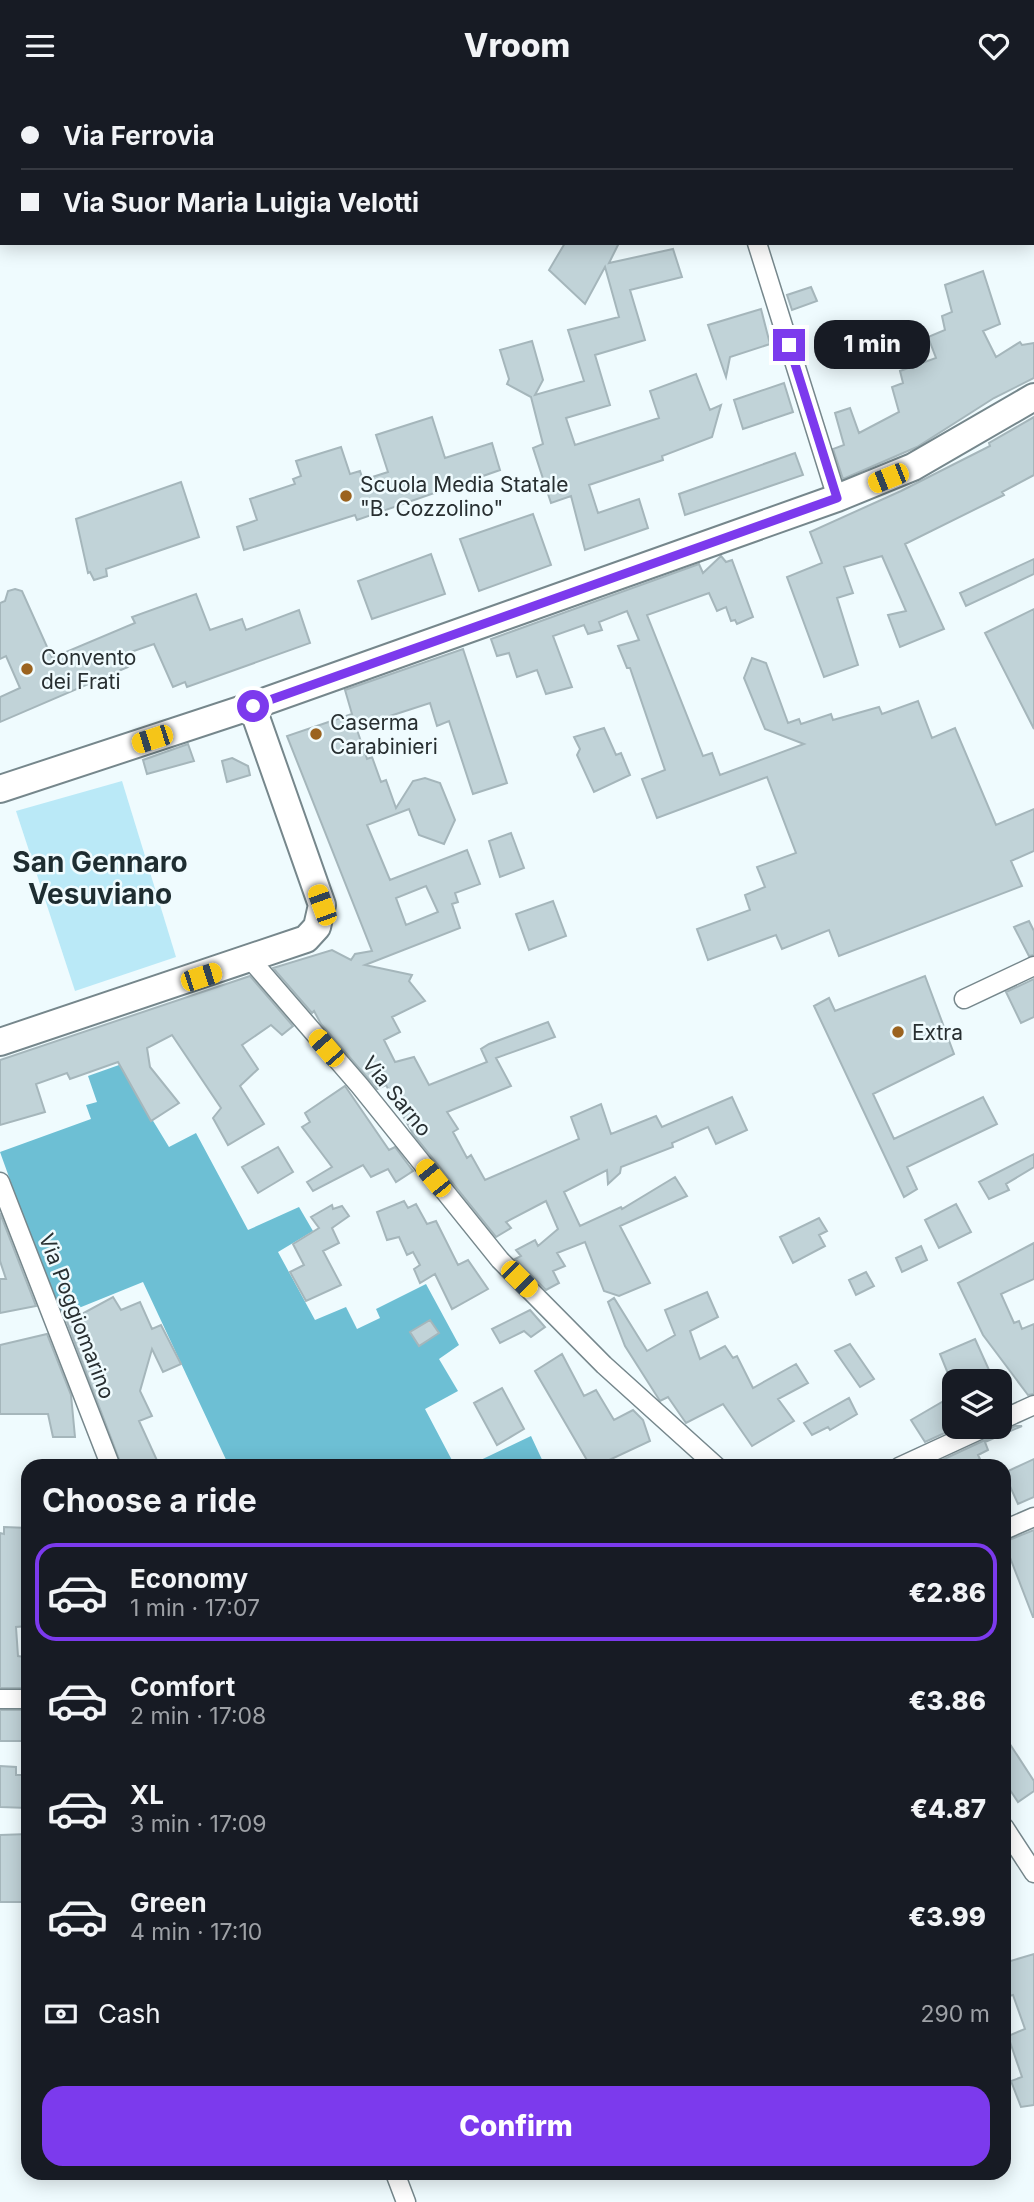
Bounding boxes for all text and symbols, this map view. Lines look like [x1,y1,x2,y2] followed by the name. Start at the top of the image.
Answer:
[464,26,570,65] text: Vroom
[21,27,59,65] icon: menu
[975,27,1013,65] icon: heart
[63,120,215,151] text: Via Ferrovia
[63,187,419,218] text: Via Suor Maria Luigia Velotti
[814,321,929,369] callout: 1 min
[773,329,805,361] route end
[843,330,901,358] text: 1 min
[865,460,912,496] car
[360,472,568,521] place label: Scuola Media Statale "B. Cozzolino"
[338,488,354,504] marker: Scuola Media Statale "B. Cozzolino"
[41,645,136,694] place label: Convento dei Frati
[19,661,35,677] marker: Convento dei Frati
[237,690,269,722] route start
[330,710,438,759] place label: Caserma Carabinieri
[129,723,176,755] car
[308,726,324,742] marker: Caserma Carabinieri
[12,845,188,911] district label: San Gennaro Vesuviano
[305,882,340,928] car
[178,961,225,993] car
[912,1020,963,1045] place label: Extra
[890,1024,906,1040] marker: Extra
[305,1025,348,1071] car
[357,1051,437,1141] street label: Via Sarno
[412,1155,455,1201] car
[34,1230,120,1402] street label: Via Poggiomarino
[497,1257,542,1301] car
[942,1369,1012,1439] map controls
[942,1369,1012,1439] button: layers
[42,1481,257,1520] text: Choose a ride
[46,1561,109,1624] icon: car
[130,1563,248,1594] text: Economy
[909,1577,986,1608] text: €2.86
[130,1594,260,1622] text: 1 min · 17:07
[46,1669,109,1732] icon: car
[130,1671,235,1702] text: Comfort
[909,1685,986,1716] text: €3.86
[130,1702,266,1730] text: 2 min · 17:08
[46,1777,109,1840] icon: car
[130,1779,164,1810] text: XL
[910,1793,986,1824] text: €4.87
[130,1810,267,1838] text: 3 min · 17:09
[46,1885,109,1948] icon: car
[130,1887,207,1918] text: Green
[908,1901,986,1932] text: €3.99
[130,1918,262,1946] text: 4 min · 17:10
[42,1995,80,2033] icon: cash
[98,1998,161,2029] text: Cash
[921,2000,990,2028] text: 290 m
[42,2086,990,2166] button: Confirm

